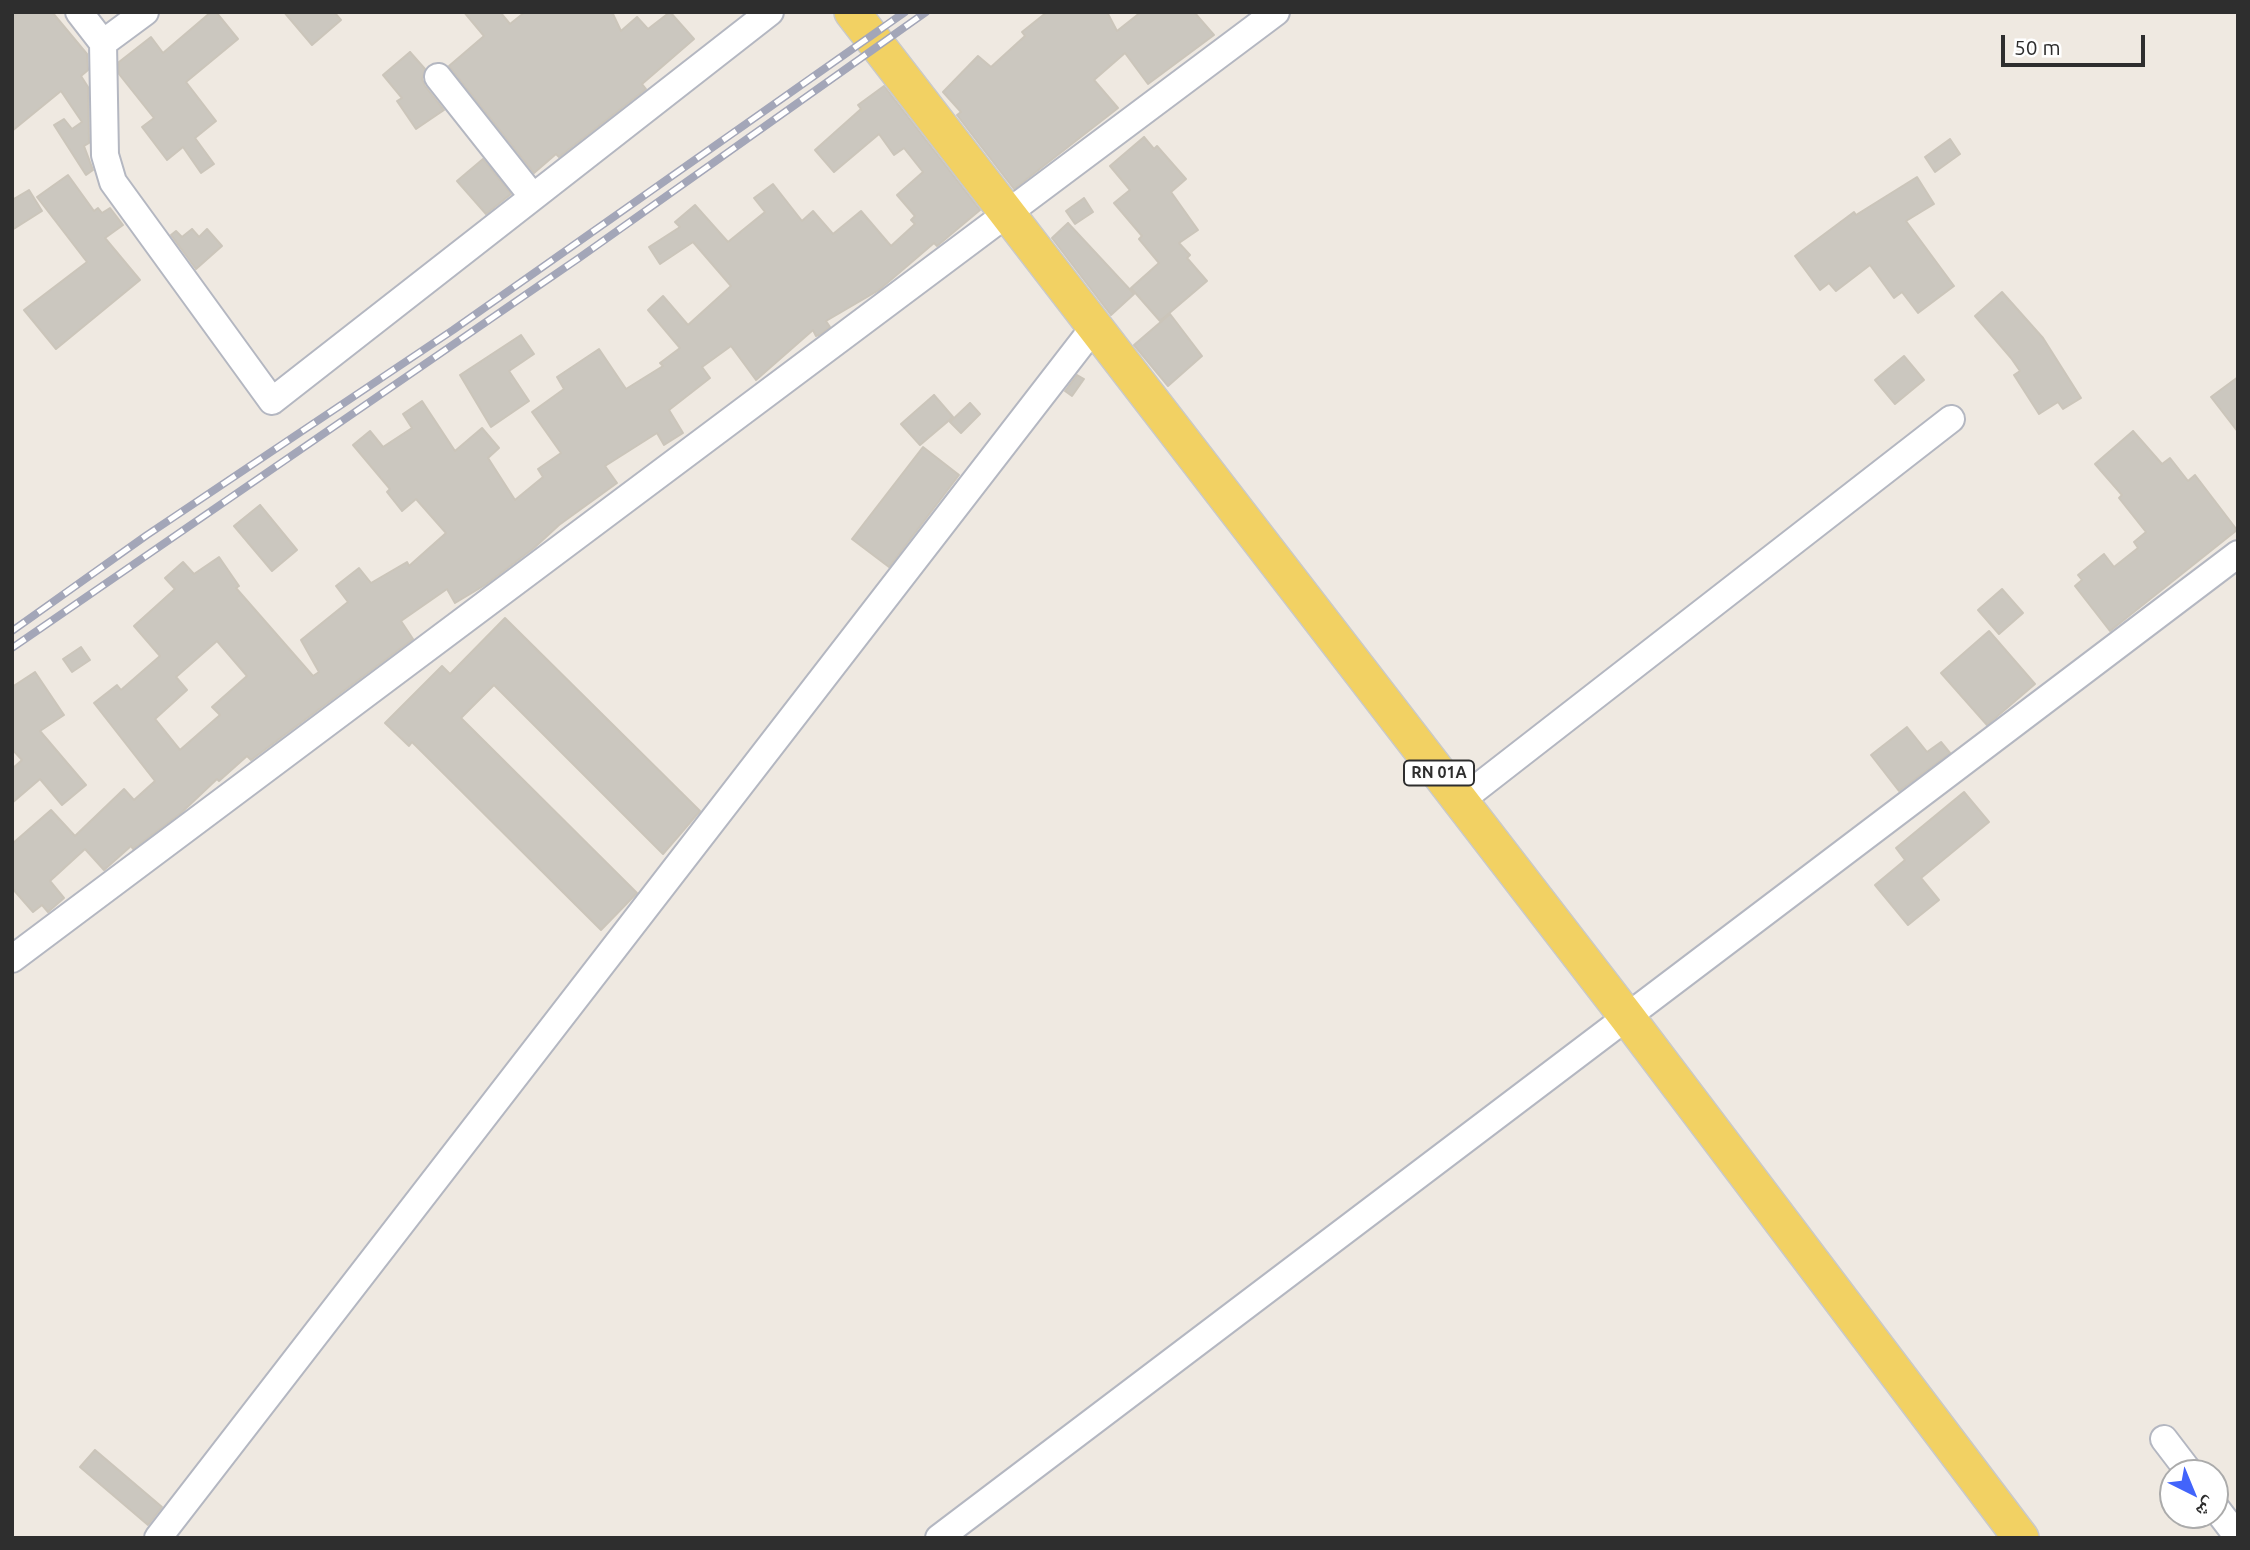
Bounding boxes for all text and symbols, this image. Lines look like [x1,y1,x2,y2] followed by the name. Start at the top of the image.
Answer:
[2005,21,2148,65] scale bar
[2014,35,2061,59] text: 50 m
[1404,760,1474,786] road number: RN 01A
[2159,1459,2229,1529] north arrow
[2192,1493,2222,1523] text: ش

